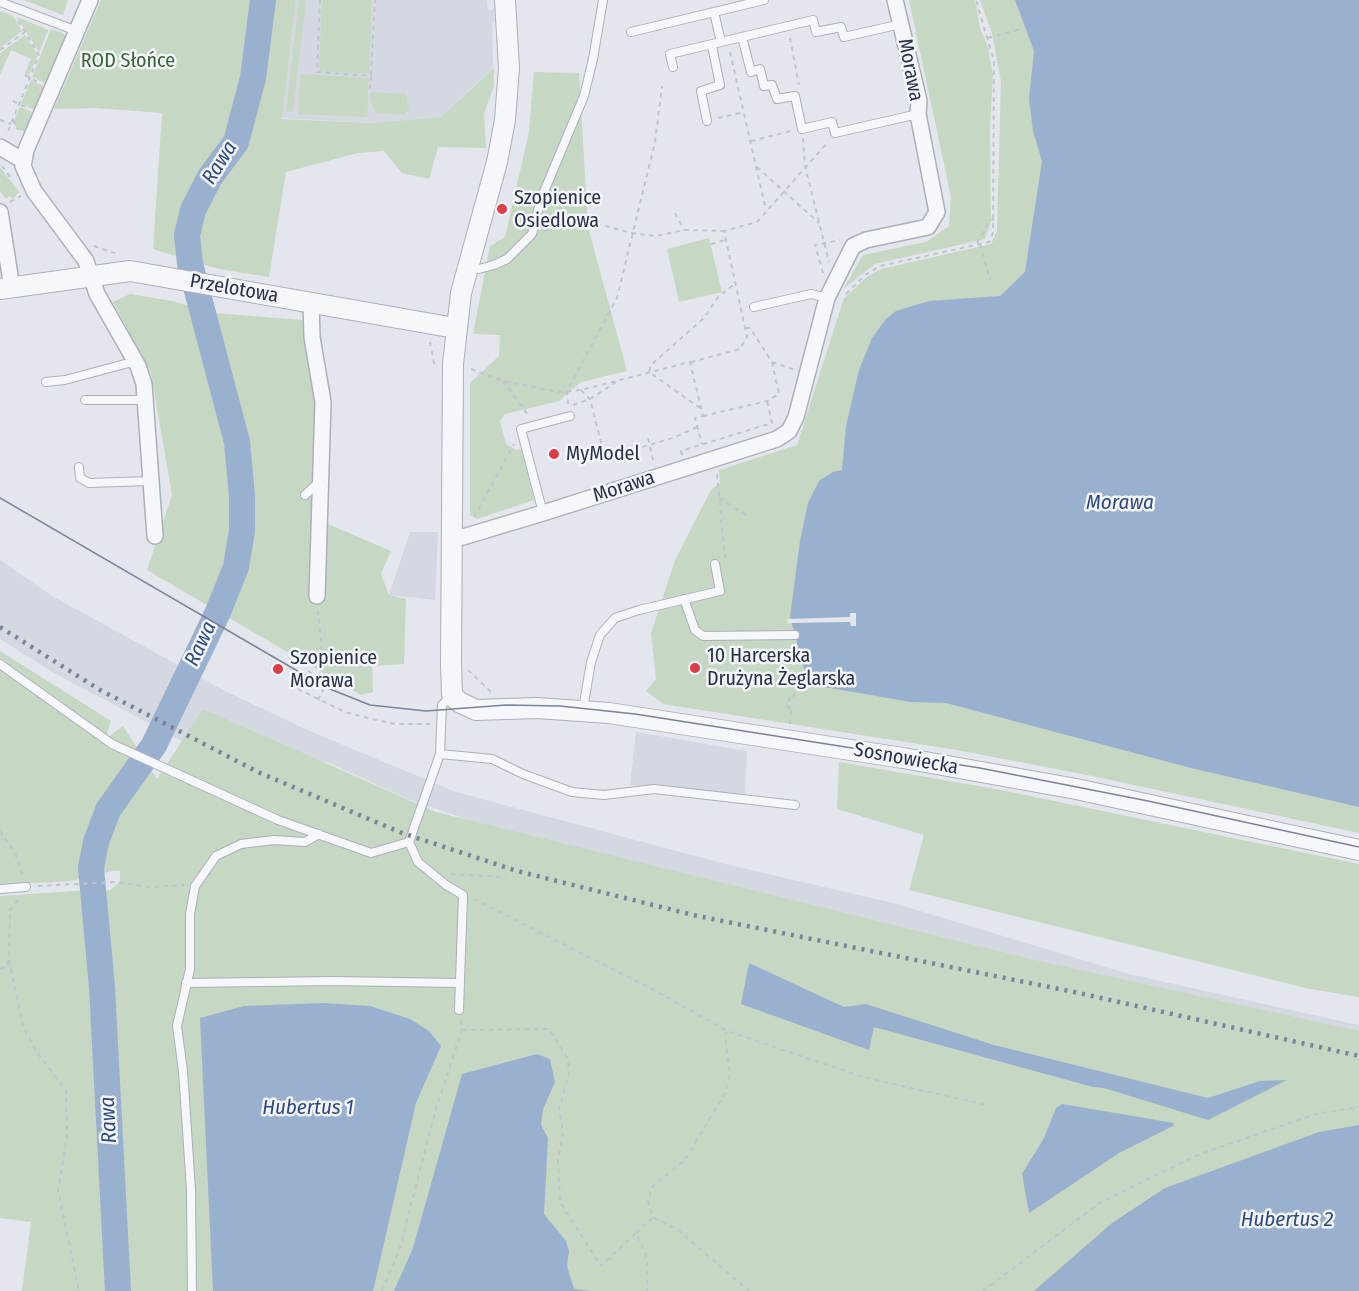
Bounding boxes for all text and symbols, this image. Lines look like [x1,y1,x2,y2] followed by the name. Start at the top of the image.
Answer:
[892,37,928,103] street label: Morawa
[81,49,175,73] park label: ROD Słońce
[197,137,243,189] water label: Rawa
[514,186,601,233] place label: Szopienice Osiedlowa
[495,202,509,216] marker: Szopienice Osiedlowa
[188,269,280,309] street label: Przelotowa
[566,442,640,466] place label: MyModel
[547,447,561,461] marker: MyModel
[590,466,658,508] street label: Morawa
[1086,490,1154,516] water label: Morawa
[180,618,222,670] water label: Rawa
[707,644,855,691] place label: 10 Harcerska Drużyna Żeglarska
[290,646,377,693] place label: Szopienice Morawa
[688,661,702,675] marker: 10 Harcerska Drużyna Żeglarska
[271,662,285,676] marker: Szopienice Morawa
[852,738,960,780] street label: Sosnowiecka
[262,1095,354,1121] water label: Hubertus 1
[95,1096,123,1144] water label: Rawa
[1241,1207,1333,1233] water label: Hubertus 2

